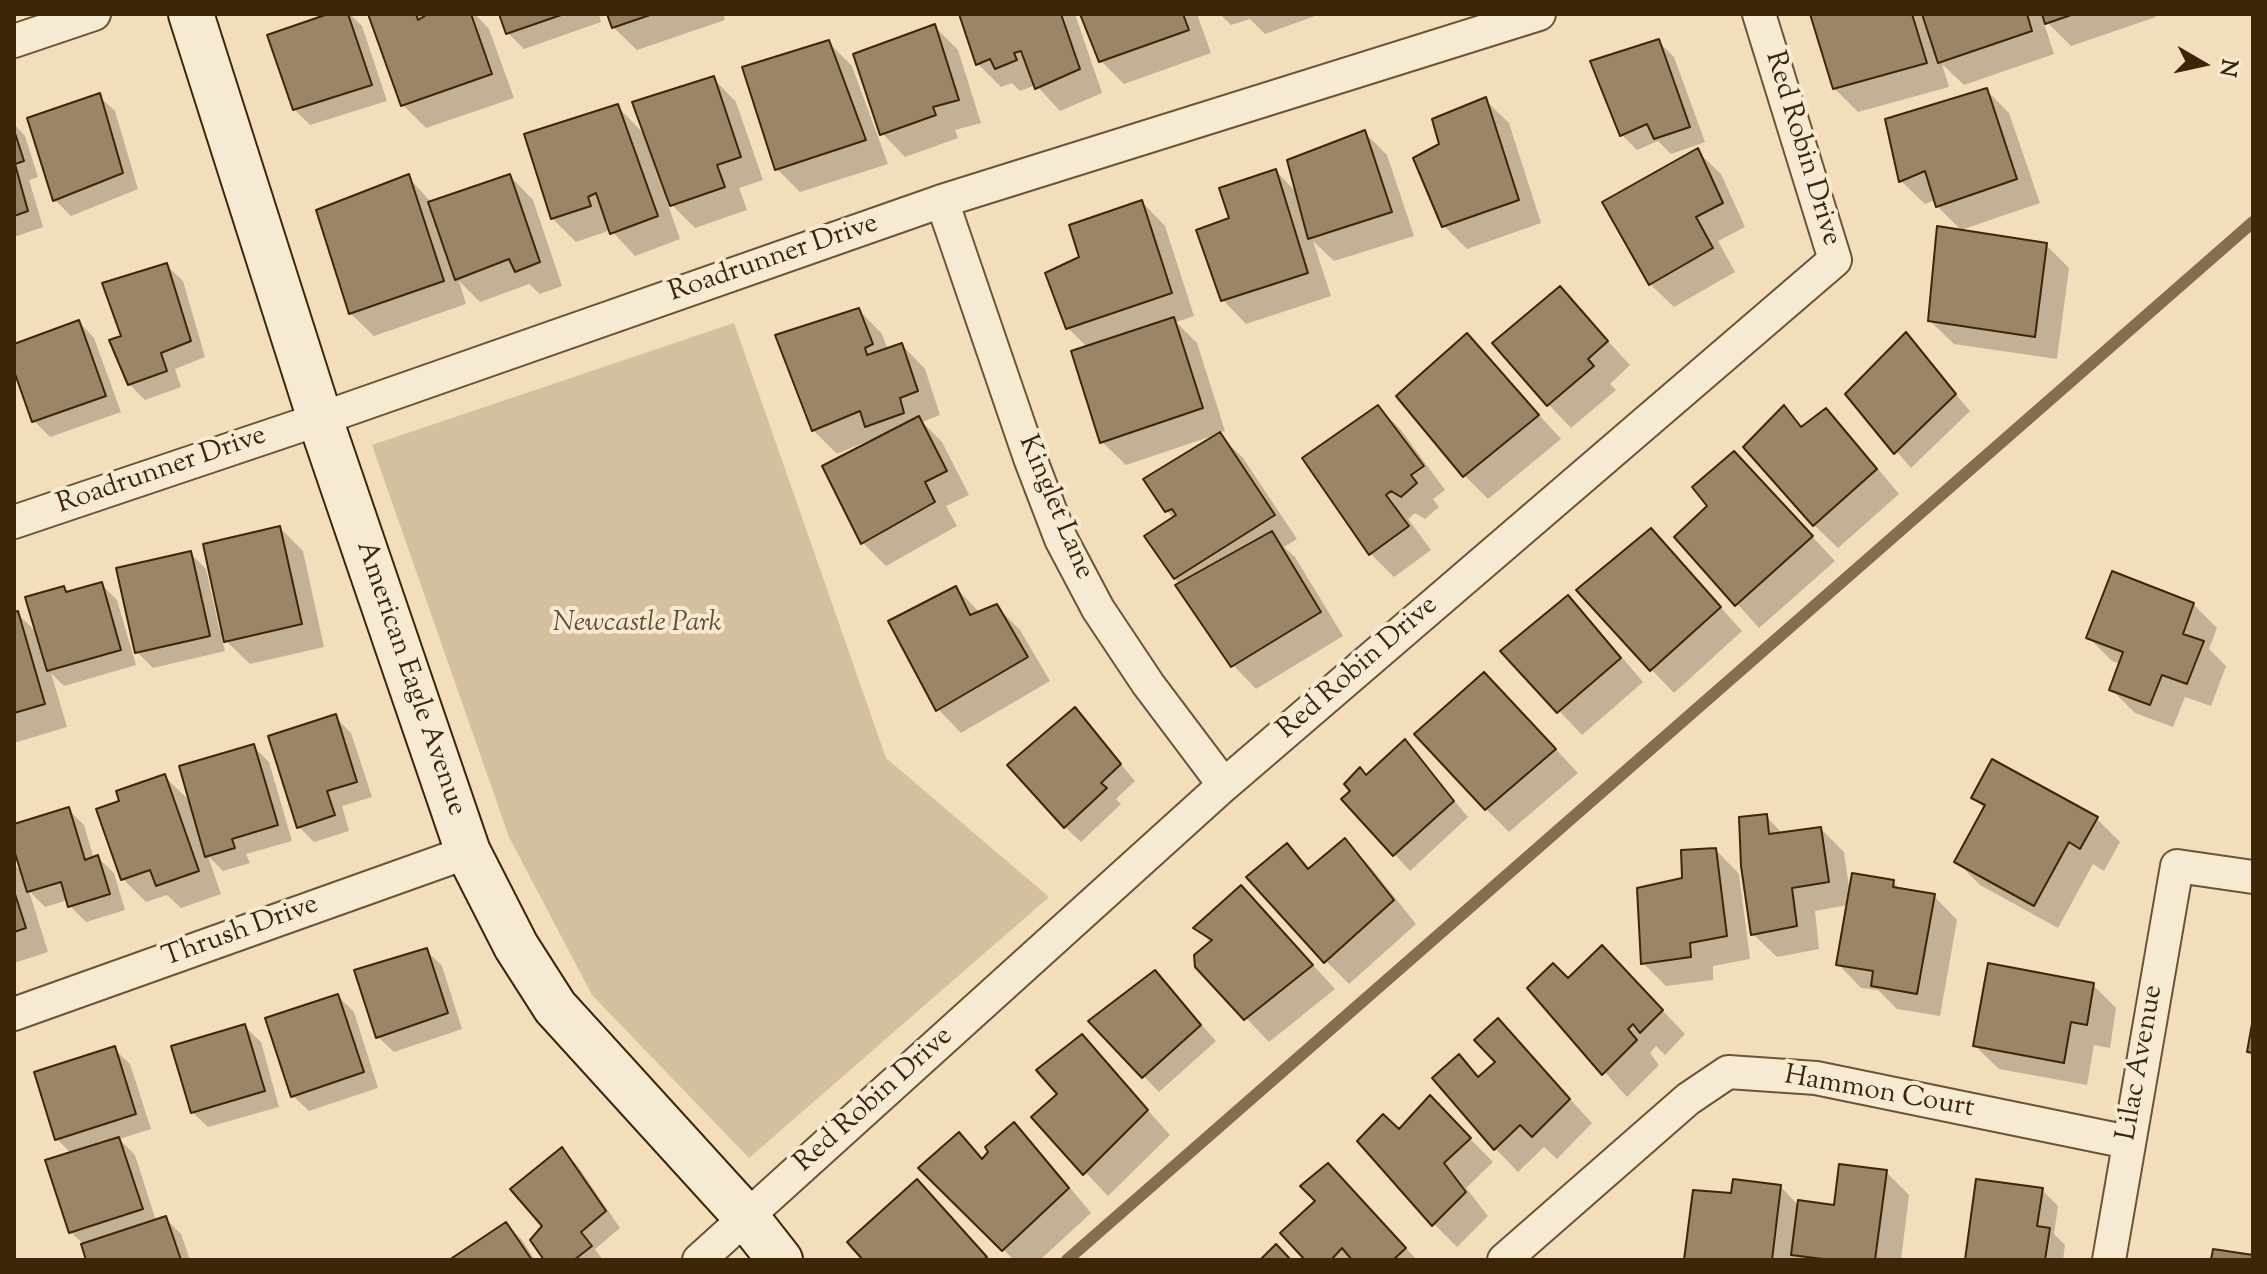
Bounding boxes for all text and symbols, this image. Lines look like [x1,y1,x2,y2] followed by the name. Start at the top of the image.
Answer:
[2163,24,2243,104] north arrow
[1755,48,1847,250] street label: Red Robin Drive
[2210,57,2244,79] text: N
[665,208,883,312] street label: Roadrunner Drive
[53,420,271,524] street label: Roadrunner Drive
[1009,431,1099,585] street label: Kinglet Lane
[346,537,472,821] street label: American Eagle Avenue
[1272,590,1446,748] street label: Red Robin Drive
[553,608,721,642] park label: Newcastle Park
[159,889,323,977] street label: Thrush Drive
[2112,983,2172,1143] street label: Lilac Avenue
[789,1021,961,1181] street label: Red Robin Drive
[1781,1061,1977,1127] street label: Hammon Court

